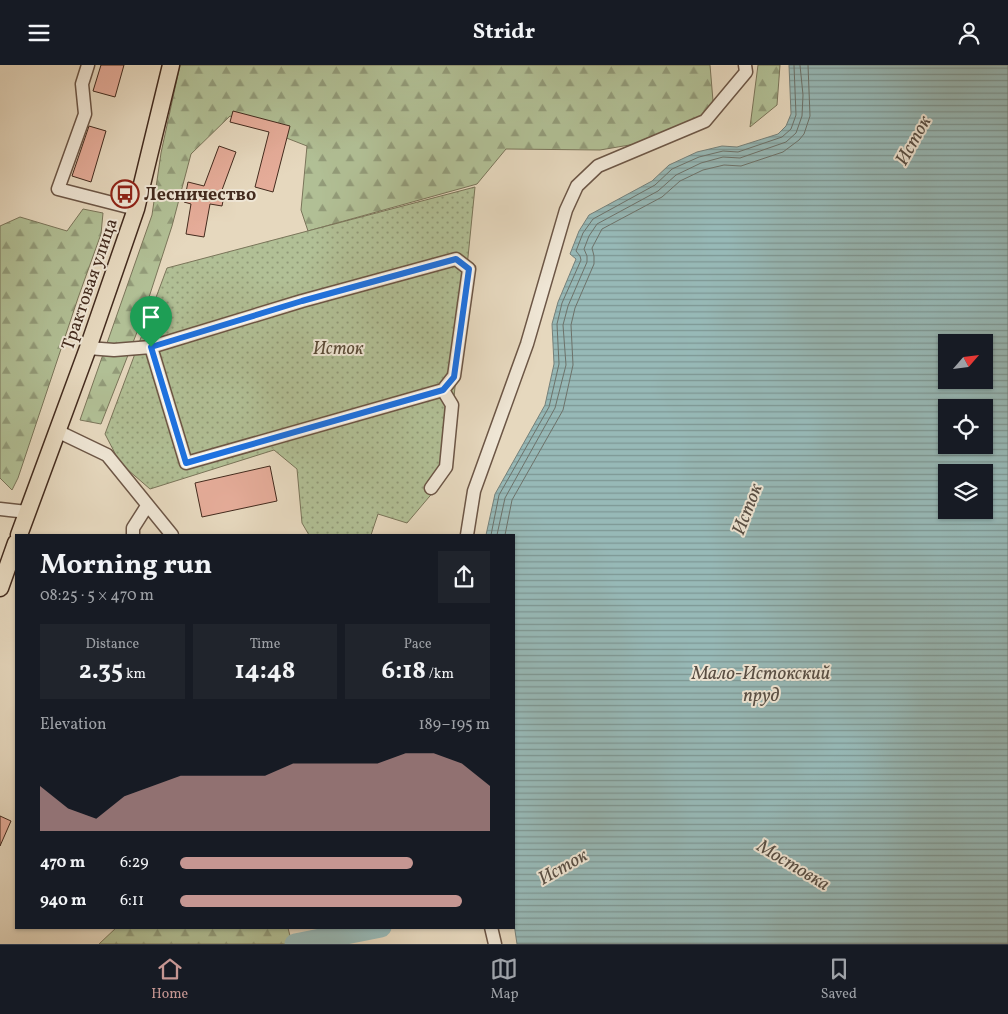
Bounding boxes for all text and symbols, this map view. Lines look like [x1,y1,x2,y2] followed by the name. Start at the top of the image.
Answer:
[473,17,535,48] text: Stridr
[25,19,53,47] icon: menu
[955,19,983,47] icon: person
[890,111,939,171] water label: Исток
[110,179,140,209] bus stop icon: Лесничество
[144,183,256,208] place label: Лесничество
[56,215,125,354] street label: Трактовая улица
[130,296,172,347] pin
[137,303,165,331] icon: arrive
[938,334,992,389] north arrow
[938,334,993,519] map controls
[313,337,364,362] park label: Исток
[938,399,993,454] button: locate
[938,464,993,519] button: layers
[726,479,770,539] water label: Исток
[40,546,212,585] text: Morning run
[438,551,490,603] button: share
[40,585,154,607] text: 08:25 · 5 × 470 m
[86,635,139,654] text: Distance
[250,635,280,654] text: Time
[404,635,432,654] text: Pace
[79,654,123,689] text: 2.35
[235,654,295,689] text: 14:48
[381,654,426,689] text: 6:18
[691,661,831,709] water label: Мало-Истокский пруд
[123,665,146,684] text: km
[426,665,454,684] text: /km
[40,714,107,736] text: Elevation
[418,714,490,736] text: 189–195 m
[751,833,834,898] water label: Мостовка
[533,843,593,892] water label: Исток
[40,852,85,874] text: 470 m
[120,852,149,874] text: 6:29
[40,890,86,912] text: 940 m
[120,890,144,912] text: 6:11
[151,955,188,1004] tab: Home
[490,955,518,1004] tab: Map
[821,955,857,1004] tab: Saved

